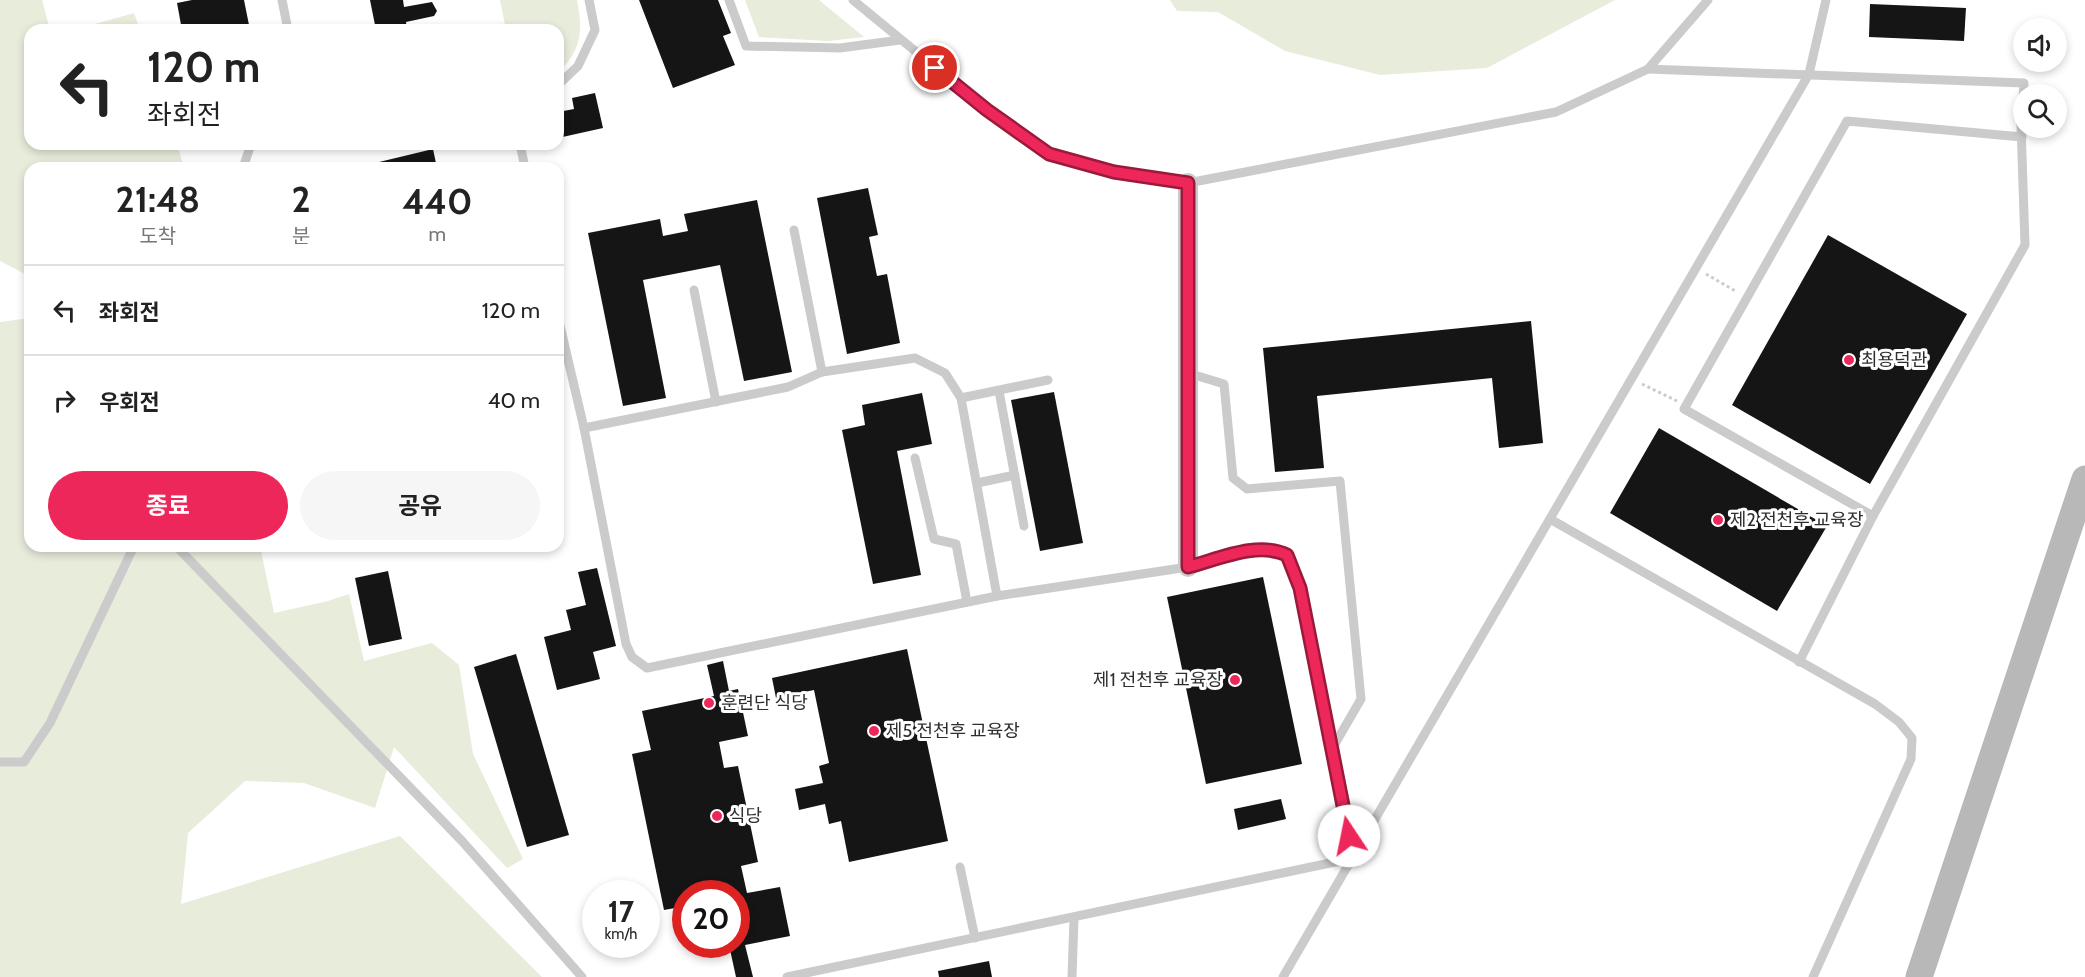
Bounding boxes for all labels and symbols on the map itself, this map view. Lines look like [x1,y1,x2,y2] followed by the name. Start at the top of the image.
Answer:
[909,42,960,93] pin
[1861,349,1928,371] place label: 최용덕관
[1842,353,1856,367] marker: 최용덕관
[1730,509,1863,531] place label: 제2 전천후 교육장
[1711,513,1725,527] marker: 제2 전천후 교육장
[1093,669,1223,691] place label: 제1 전천후 교육장
[1228,673,1242,687] marker: 제1 전천후 교육장
[721,692,808,714] place label: 훈련단 식당
[702,696,716,710] marker: 훈련단 식당
[886,720,1020,742] place label: 제5 전천후 교육장
[867,724,881,738] marker: 제5 전천후 교육장
[1317,804,1381,868] position arrow
[729,805,762,827] place label: 식당
[710,809,724,823] marker: 식당
[672,880,750,958] speed limit sign: 20

